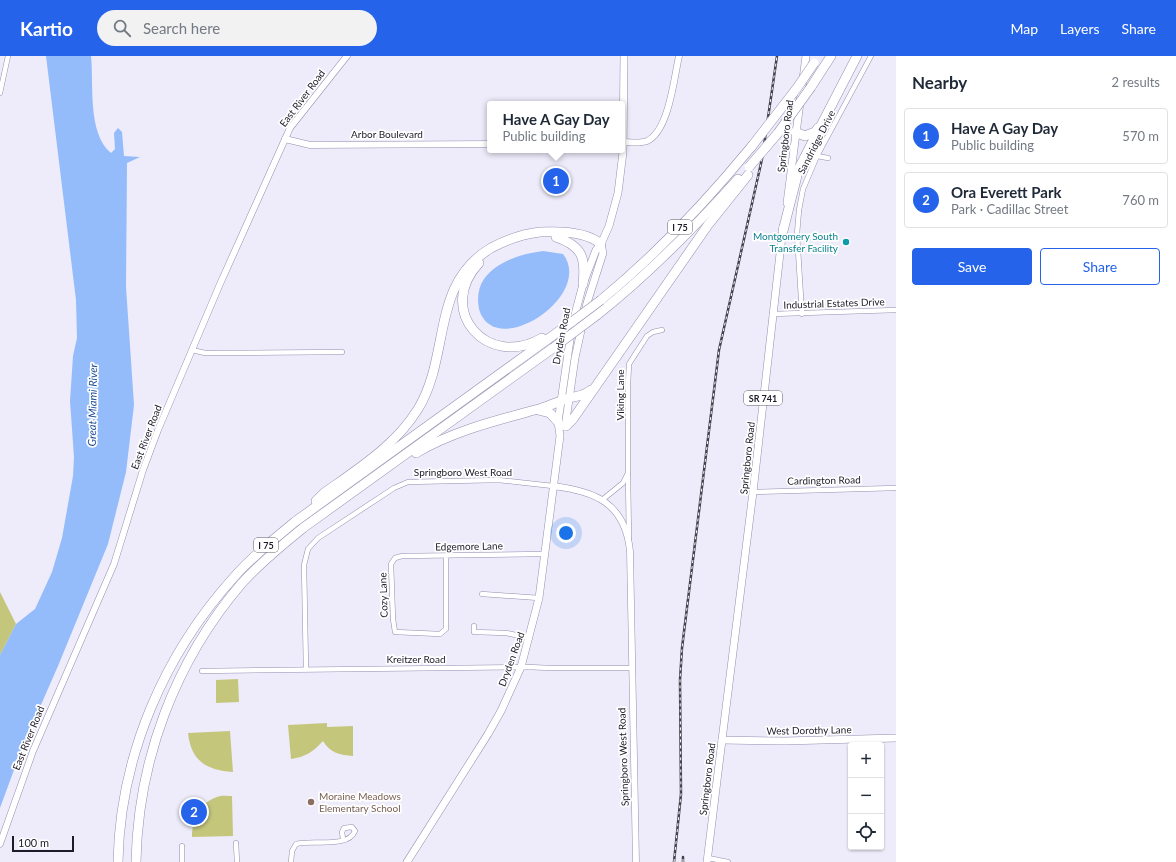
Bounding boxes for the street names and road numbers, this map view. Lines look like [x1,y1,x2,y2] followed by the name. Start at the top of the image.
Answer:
[277,67,327,129] street label: East River Road
[775,99,795,173] street label: Springboro Road
[795,108,837,176] street label: Sandridge Drive
[351,128,423,140] street label: Arbor Boulevard
[668,220,692,234] road number: I 75
[783,295,885,311] street label: Industrial Estates Drive
[550,307,572,365] street label: Dryden Road
[614,370,626,420] street label: Viking Lane
[744,391,782,405] road number: SR 741
[128,403,164,471] street label: East River Road
[737,421,757,495] street label: Springboro Road
[414,466,512,478] street label: Springboro West Road
[787,473,861,487] street label: Cardington Road
[254,538,278,552] road number: I 75
[435,539,503,553] street label: Edgemore Lane
[376,572,390,618] street label: Cozy Lane
[496,630,526,688] street label: Dryden Road
[386,653,446,665] street label: Kreitzer Road
[10,704,46,772] street label: East River Road
[615,708,631,806] street label: Springboro West Road
[766,723,852,737] street label: West Dorothy Lane
[697,742,717,816] street label: Springboro Road

